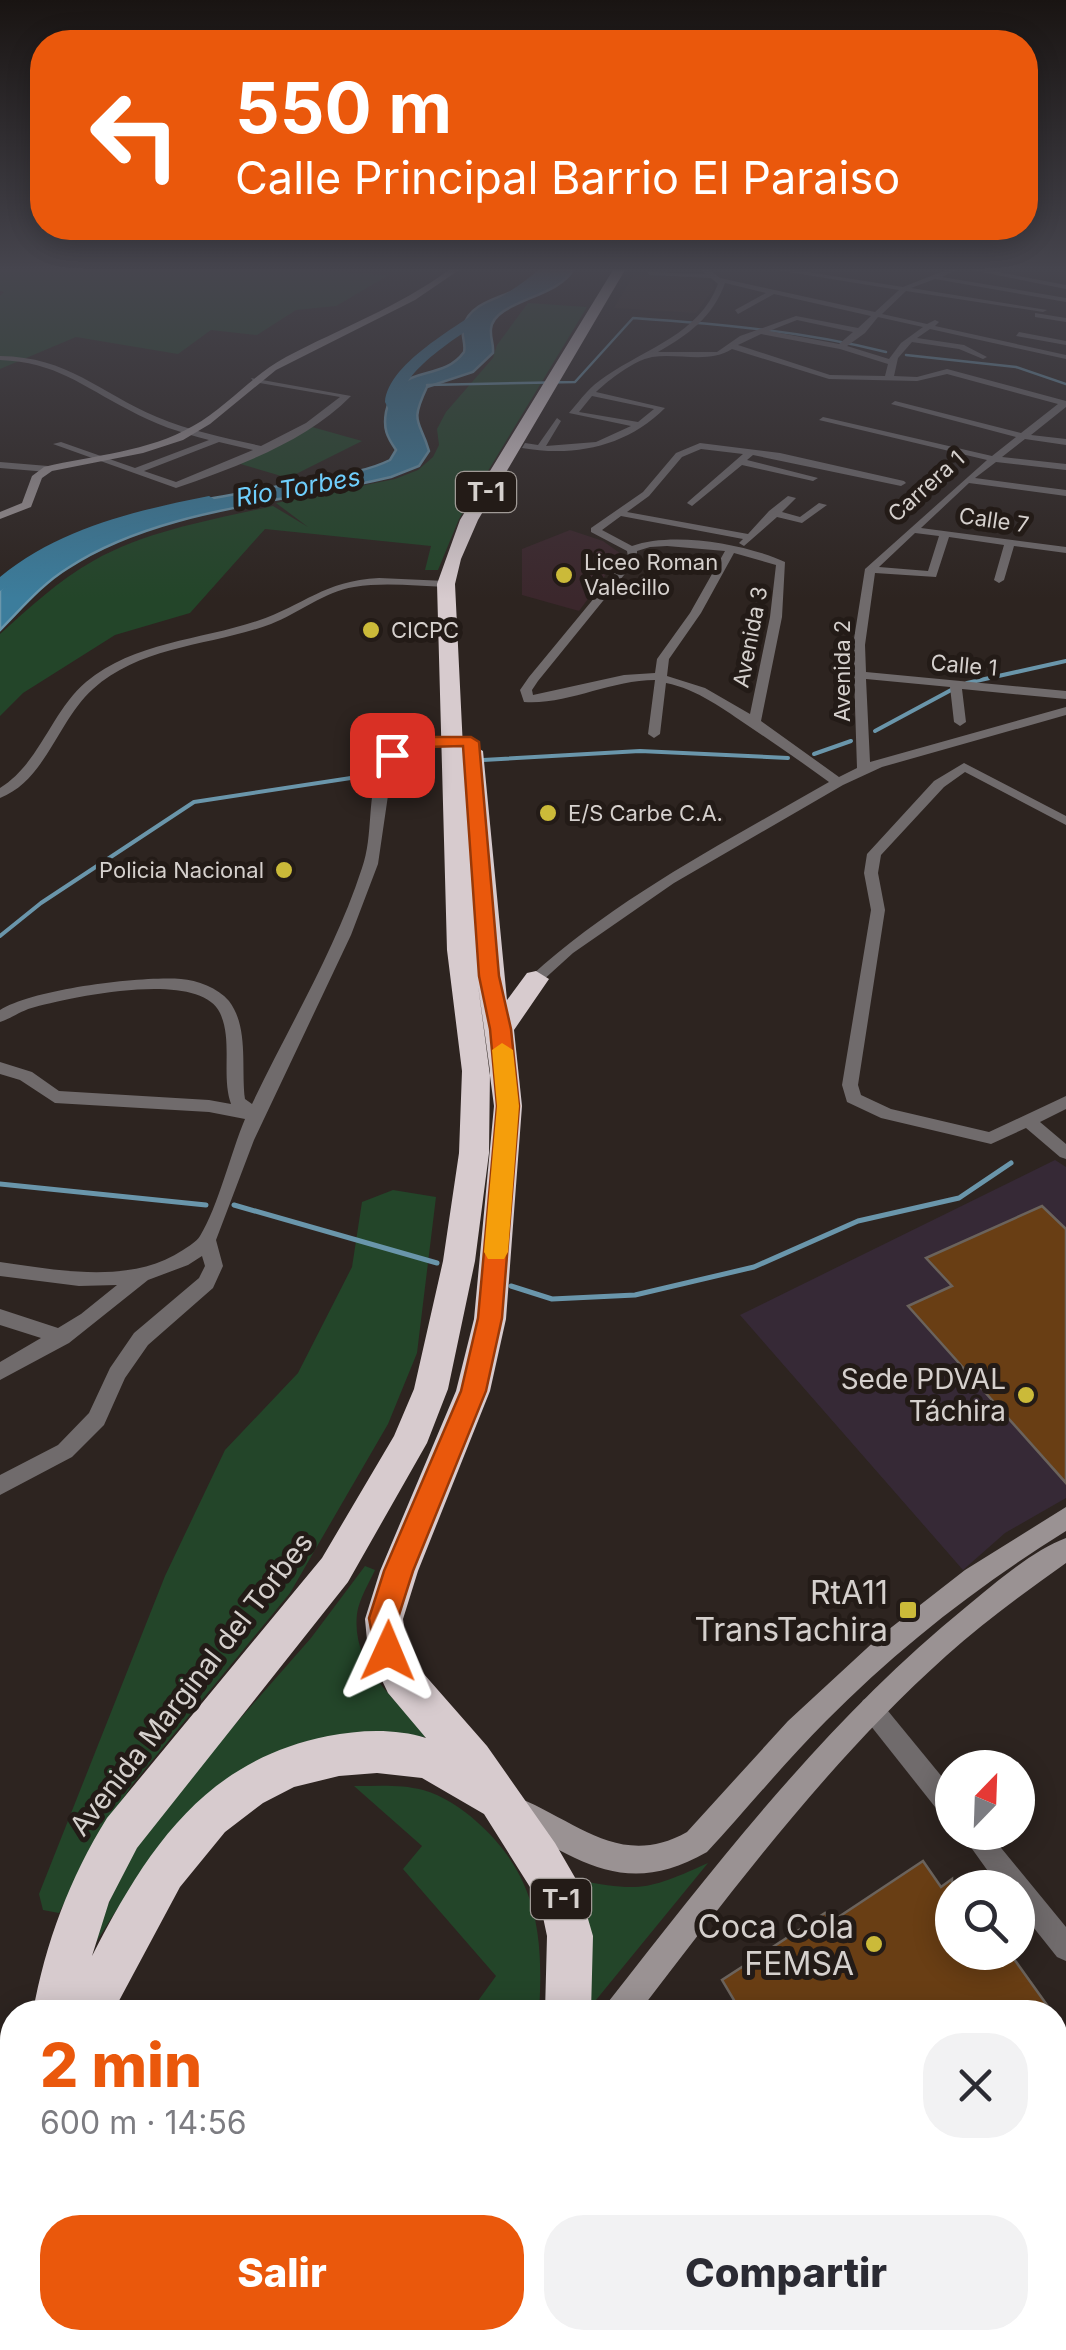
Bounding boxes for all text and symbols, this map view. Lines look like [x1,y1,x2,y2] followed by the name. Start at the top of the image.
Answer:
[235,65,452,150] text: 550 m
[70,70,200,200] icon: left
[235,150,900,205] text: Calle Principal Barrio El Paraiso
[883,445,969,527] street label: Carrera 1
[233,461,363,513] water label: Río Torbes
[456,472,516,512] road number: T-1
[957,502,1031,538] street label: Calle 7
[584,549,718,600] place label: Liceo Roman Valecillo
[553,564,575,586] marker: Liceo Roman Valecillo
[727,584,773,690] street label: Avenida 3
[391,617,459,643] place label: CICPC
[360,619,382,641] marker: CICPC
[829,620,855,722] street label: Avenida 2
[929,649,999,681] street label: Calle 1
[350,713,435,798] pin
[365,728,420,783] icon: arrive
[568,800,723,826] place label: E/S Carbe C.A.
[537,802,559,824] marker: E/S Carbe C.A.
[99,857,264,883] place label: Policia Nacional
[273,859,295,881] marker: Policia Nacional
[841,1362,1006,1428] place label: Sede PDVAL Táchira
[1015,1384,1037,1406] marker: Sede PDVAL Táchira
[62,1526,320,1842] street label: Avenida Marginal del Torbes
[694,1573,888,1649] place label: RtA11 TransTachira
[336,1599,440,1703] position arrow
[897,1599,919,1621] marker: RtA11 TransTachira
[935,1750,1035,1850] north arrow
[935,1750,1035,1970] map controls
[935,1870,1035,1970] button: search
[531,1879,591,1919] road number: T-1
[698,1907,854,1983] place label: Coca Cola FEMSA
[863,1933,885,1955] marker: Coca Cola FEMSA
[40,2029,202,2101] text: 2 min
[923,2033,1028,2138] button: close
[40,2103,247,2142] text: 600 m · 14:56
[40,2215,524,2330] button: Salir
[544,2215,1028,2330] button: Compartir

